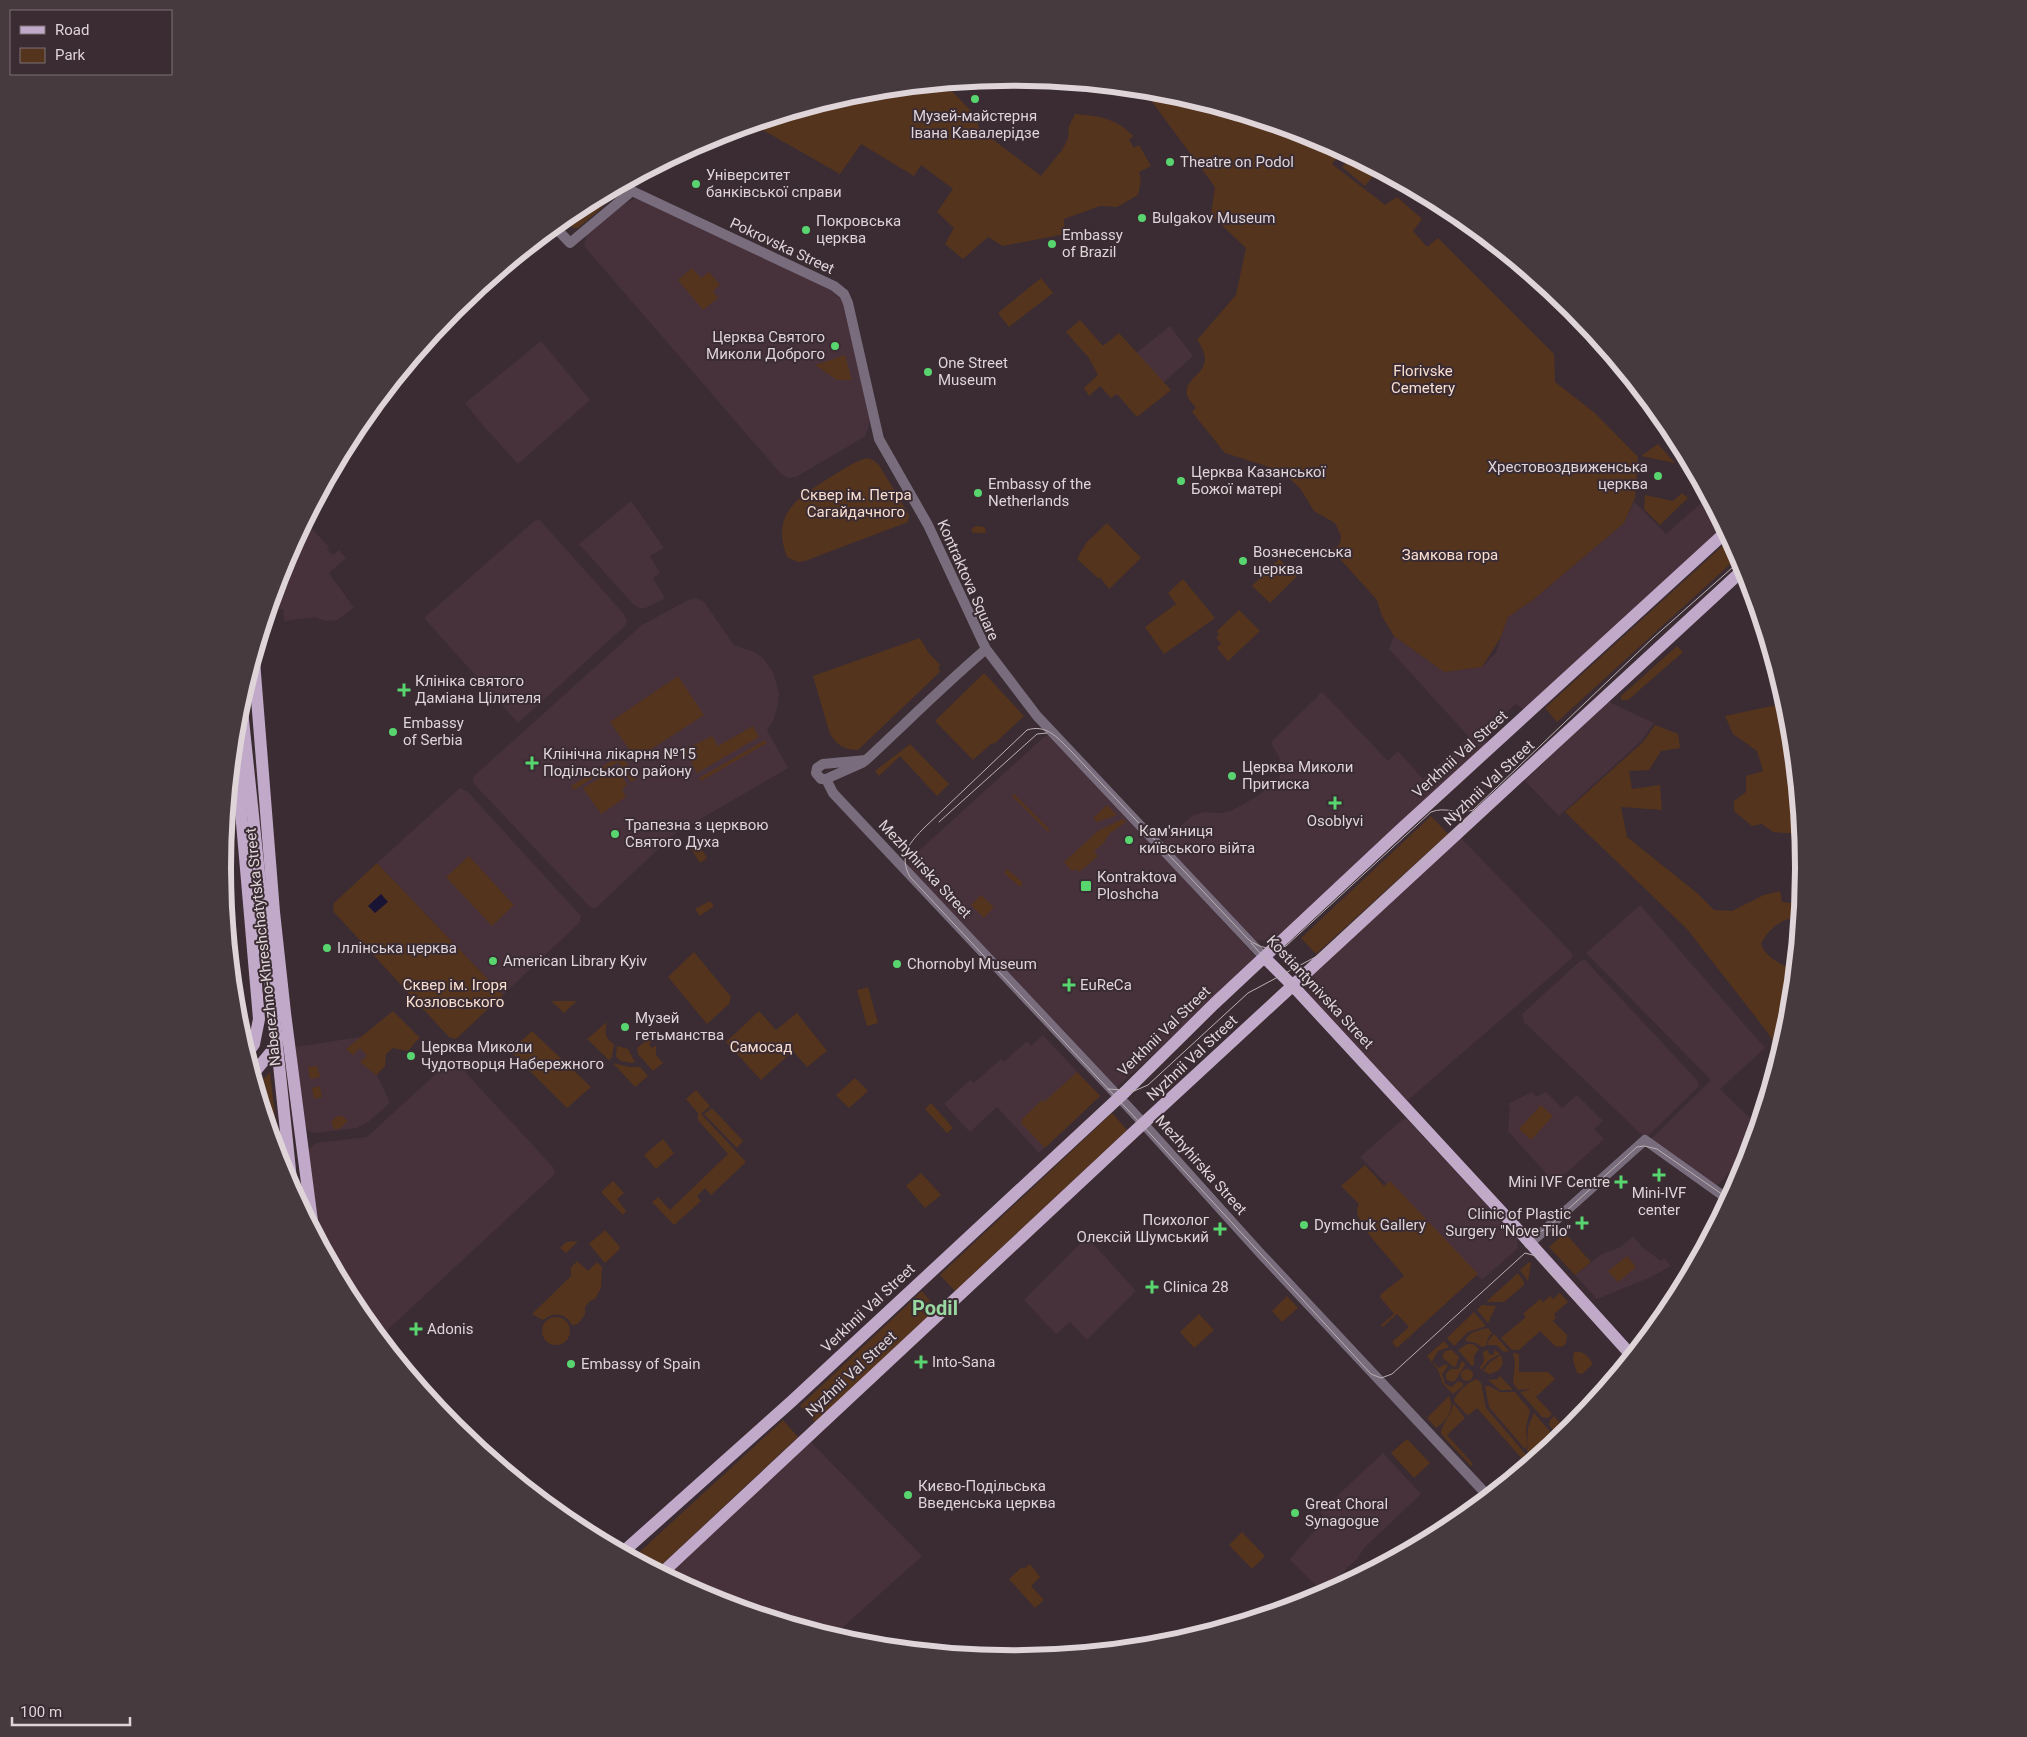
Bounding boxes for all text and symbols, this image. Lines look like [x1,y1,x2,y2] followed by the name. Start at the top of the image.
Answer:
[10,10,172,75] legend
[55,21,89,39] text: Road
[55,46,86,64] text: Park
[969,93,981,105] marker: Музей-майстерня Івана Кавалерідзе
[910,107,1040,142] place label: Музей-майстерня Івана Кавалерідзе
[1180,153,1294,171] place label: Theatre on Podol
[1164,156,1176,168] marker: Theatre on Podol
[706,166,842,201] place label: Університет банківської справи
[690,178,702,190] marker: Університет банківської справи
[1152,209,1275,227] place label: Bulgakov Museum
[816,212,901,247] place label: Покровська церква
[1136,212,1148,224] marker: Bulgakov Museum
[727,214,837,278] street label: Pokrovska Street
[800,224,812,236] marker: Покровська церква
[1062,226,1123,261] place label: Embassy of Brazil
[1046,238,1058,250] marker: Embassy of Brazil
[706,328,825,363] place label: Церква Святого Миколи Доброго
[829,340,841,352] marker: Церква Святого Миколи Доброго
[938,354,1008,389] place label: One Street Museum
[1391,362,1455,397] park label: Florivske Cemetery
[922,366,934,378] marker: One Street Museum
[1488,458,1648,493] place label: Хрестовоздвиженська церква
[1191,463,1327,498] place label: Церква Казанської Божої матері
[1652,470,1664,482] marker: Хрестовоздвиженська церква
[988,475,1091,510] place label: Embassy of the Netherlands
[1175,475,1187,487] marker: Церква Казанської Божої матері
[800,486,912,521] park label: Сквер ім. Петра Сагайдачного
[972,487,984,499] marker: Embassy of the Netherlands
[933,517,1003,643] street label: Kontraktova Square
[1253,543,1352,578] place label: Вознесенська церква
[1402,546,1498,564] park label: Замкова гора
[1237,555,1249,567] marker: Вознесенська церква
[415,672,541,707] place label: Клініка святого Даміана Цілителя
[397,683,411,697] marker: Клініка святого Даміана Цілителя
[1409,707,1511,801] street label: Verkhnii Val Street
[403,714,464,749] place label: Embassy of Serbia
[387,726,399,738] marker: Embassy of Serbia
[1440,736,1538,830] street label: Nyzhnii Val Street
[543,745,696,780] place label: Клінічна лікарня №15 Подільського району
[525,756,539,770] marker: Клінічна лікарня №15 Подільського району
[1242,758,1353,793] place label: Церква Миколи Притиска
[1226,770,1238,782] marker: Церква Миколи Притиска
[1328,796,1342,810] marker: Osoblyvi
[1307,812,1363,830] place label: Osoblyvi
[625,816,769,851] place label: Трапезна з церквою Святого Духа
[875,816,975,922] street label: Mezhyhirska Street
[1139,822,1255,857] place label: Кам'яниця київського війта
[242,827,284,1067] street label: Naberezhno-Khreshchatytska Street
[609,828,621,840] marker: Трапезна з церквою Святого Духа
[1123,834,1135,846] marker: Кам'яниця київського війта
[1097,868,1177,903] place label: Kontraktova Ploshcha
[1079,879,1093,893] marker: Kontraktova Ploshcha
[1263,932,1377,1053] street label: Kostiantynivska Street
[337,939,457,957] place label: Іллінська церква
[321,942,333,954] marker: Іллінська церква
[503,952,647,970] place label: American Library Kyiv
[487,955,499,967] marker: American Library Kyiv
[907,955,1037,973] place label: Chornobyl Museum
[891,958,903,970] marker: Chornobyl Museum
[403,976,507,1011] park label: Сквер ім. Ігоря Козловського
[1080,976,1132,994] place label: EuReCa
[1062,978,1076,992] marker: EuReCa
[1114,982,1214,1080] street label: Verkhnii Val Street
[635,1009,724,1044] place label: Музей гетьманства
[1143,1011,1241,1105] street label: Nyzhnii Val Street
[619,1021,631,1033] marker: Музей гетьманства
[421,1038,604,1073] place label: Церква Миколи Чудотворця Набережного
[730,1038,792,1056] park label: Самосад
[405,1050,417,1062] marker: Церква Миколи Чудотворця Набережного
[1152,1112,1250,1219] street label: Mezhyhirska Street
[1652,1168,1666,1182] marker: Mini-IVF center
[1508,1173,1610,1191] place label: Mini IVF Centre
[1614,1175,1628,1189] marker: Mini IVF Centre
[1632,1184,1686,1219] place label: Mini-IVF center
[1445,1205,1571,1240] place label: Clinic of Plastic Surgery "Nove Tilo"
[1076,1211,1210,1246] place label: Психолог Олексій Шумський
[1314,1216,1426,1234] place label: Dymchuk Gallery
[1575,1216,1589,1230] marker: Clinic of Plastic Surgery "Nove Tilo"
[1298,1219,1310,1231] marker: Dymchuk Gallery
[1213,1222,1227,1236] marker: Психолог Олексій Шумський
[817,1260,919,1356] street label: Verkhnii Val Street
[1163,1278,1229,1296] place label: Clinica 28
[1145,1280,1159,1294] marker: Clinica 28
[912,1296,958,1320] district label: Podil
[427,1320,473,1338] place label: Adonis
[409,1322,423,1336] marker: Adonis
[802,1327,900,1421] street label: Nyzhnii Val Street
[932,1353,995,1371] place label: Into-Sana
[581,1355,700,1373] place label: Embassy of Spain
[914,1355,928,1369] marker: Into-Sana
[565,1358,577,1370] marker: Embassy of Spain
[918,1477,1056,1512] place label: Києво-Подільська Введенська церква
[902,1489,914,1501] marker: Києво-Подільська Введенська церква
[1305,1495,1388,1530] place label: Great Choral Synagogue
[1289,1507,1301,1519] marker: Great Choral Synagogue
[12,1694,130,1726] scale bar
[20,1703,62,1721] text: 100 m

